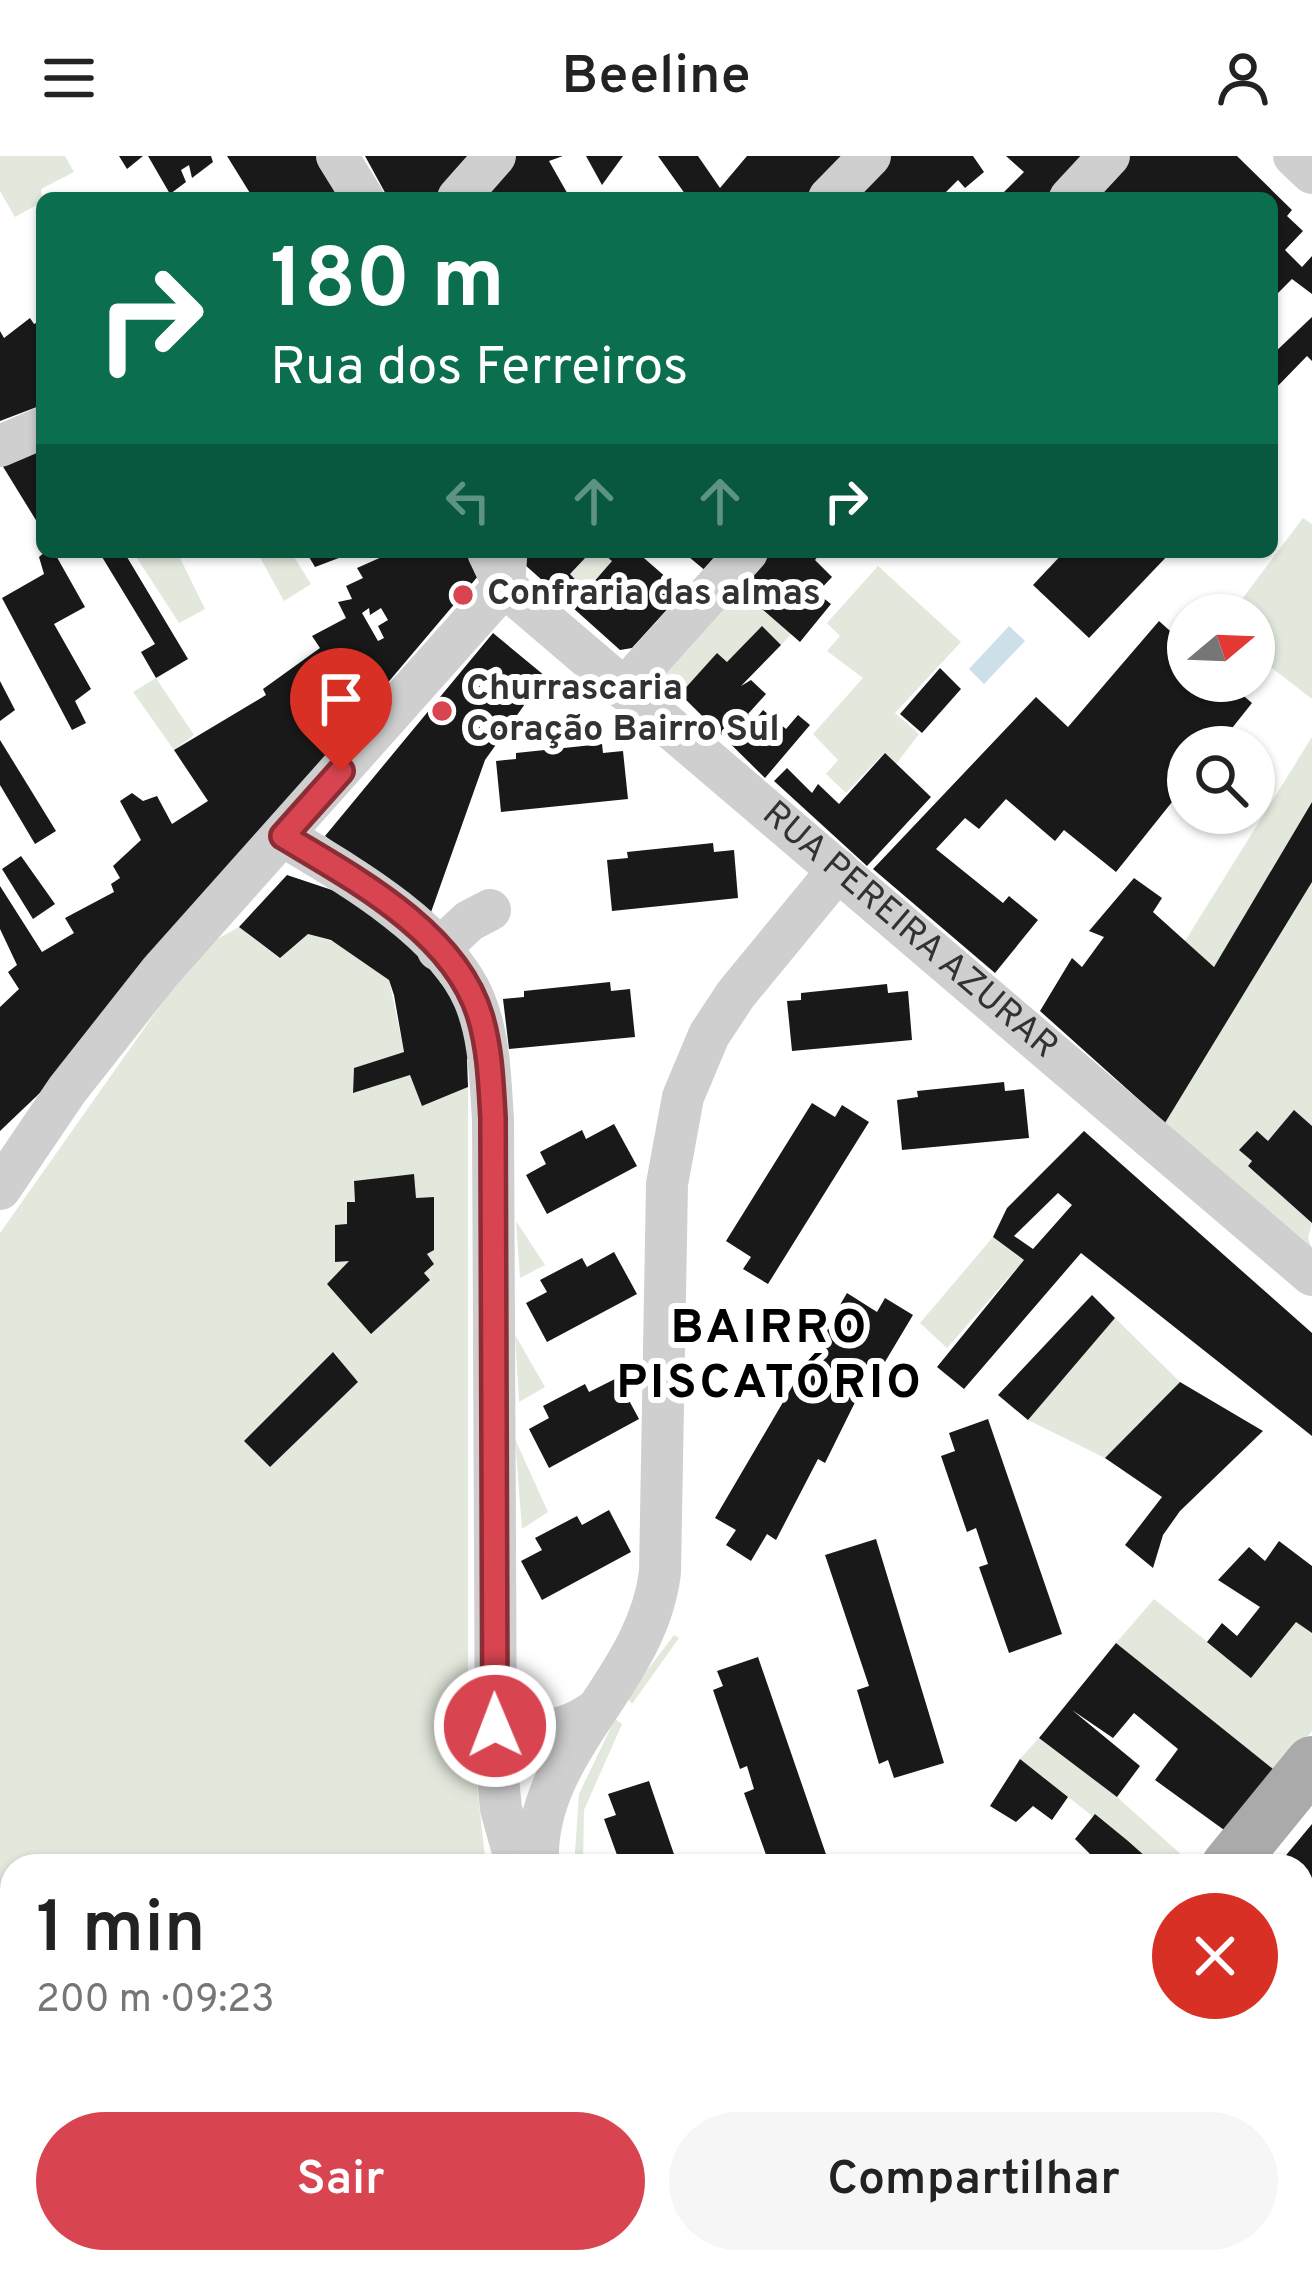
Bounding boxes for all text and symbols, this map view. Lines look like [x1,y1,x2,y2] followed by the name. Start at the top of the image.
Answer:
[561,44,751,113] text: Beeline
[36,45,102,111] icon: menu
[1210,45,1276,111] icon: person
[270,231,505,337] text: 180 m
[72,240,228,396] icon: right
[270,335,688,404] text: Rua dos Ferreiros
[435,468,501,534] icon: left
[561,468,627,534] icon: ahead
[687,468,753,534] icon: ahead
[813,468,879,534] icon: right
[487,572,821,618] place label: Confraria das almas
[450,582,476,608] marker: Confraria das almas
[1167,594,1275,702] north arrow
[1167,594,1275,834] map controls
[290,648,392,771] pin
[308,666,374,732] icon: arrive
[466,667,780,754] place label: Churrascaria Coração Bairro Sul
[429,698,455,724] marker: Churrascaria Coração Bairro Sul
[1167,726,1275,834] button: search
[752,793,1066,1070] street label: RUA PEREIRA AZURAR
[616,1300,924,1415] district label: BAIRRO PISCATÓRIO
[432,1663,558,1789] position arrow
[36,1886,206,1978] text: 1 min
[1152,1893,1278,2019] button: close
[36,1977,275,2026] text: 200 m · 09:23
[36,2112,645,2250] button: Sair
[669,2112,1278,2250] button: Compartilhar

